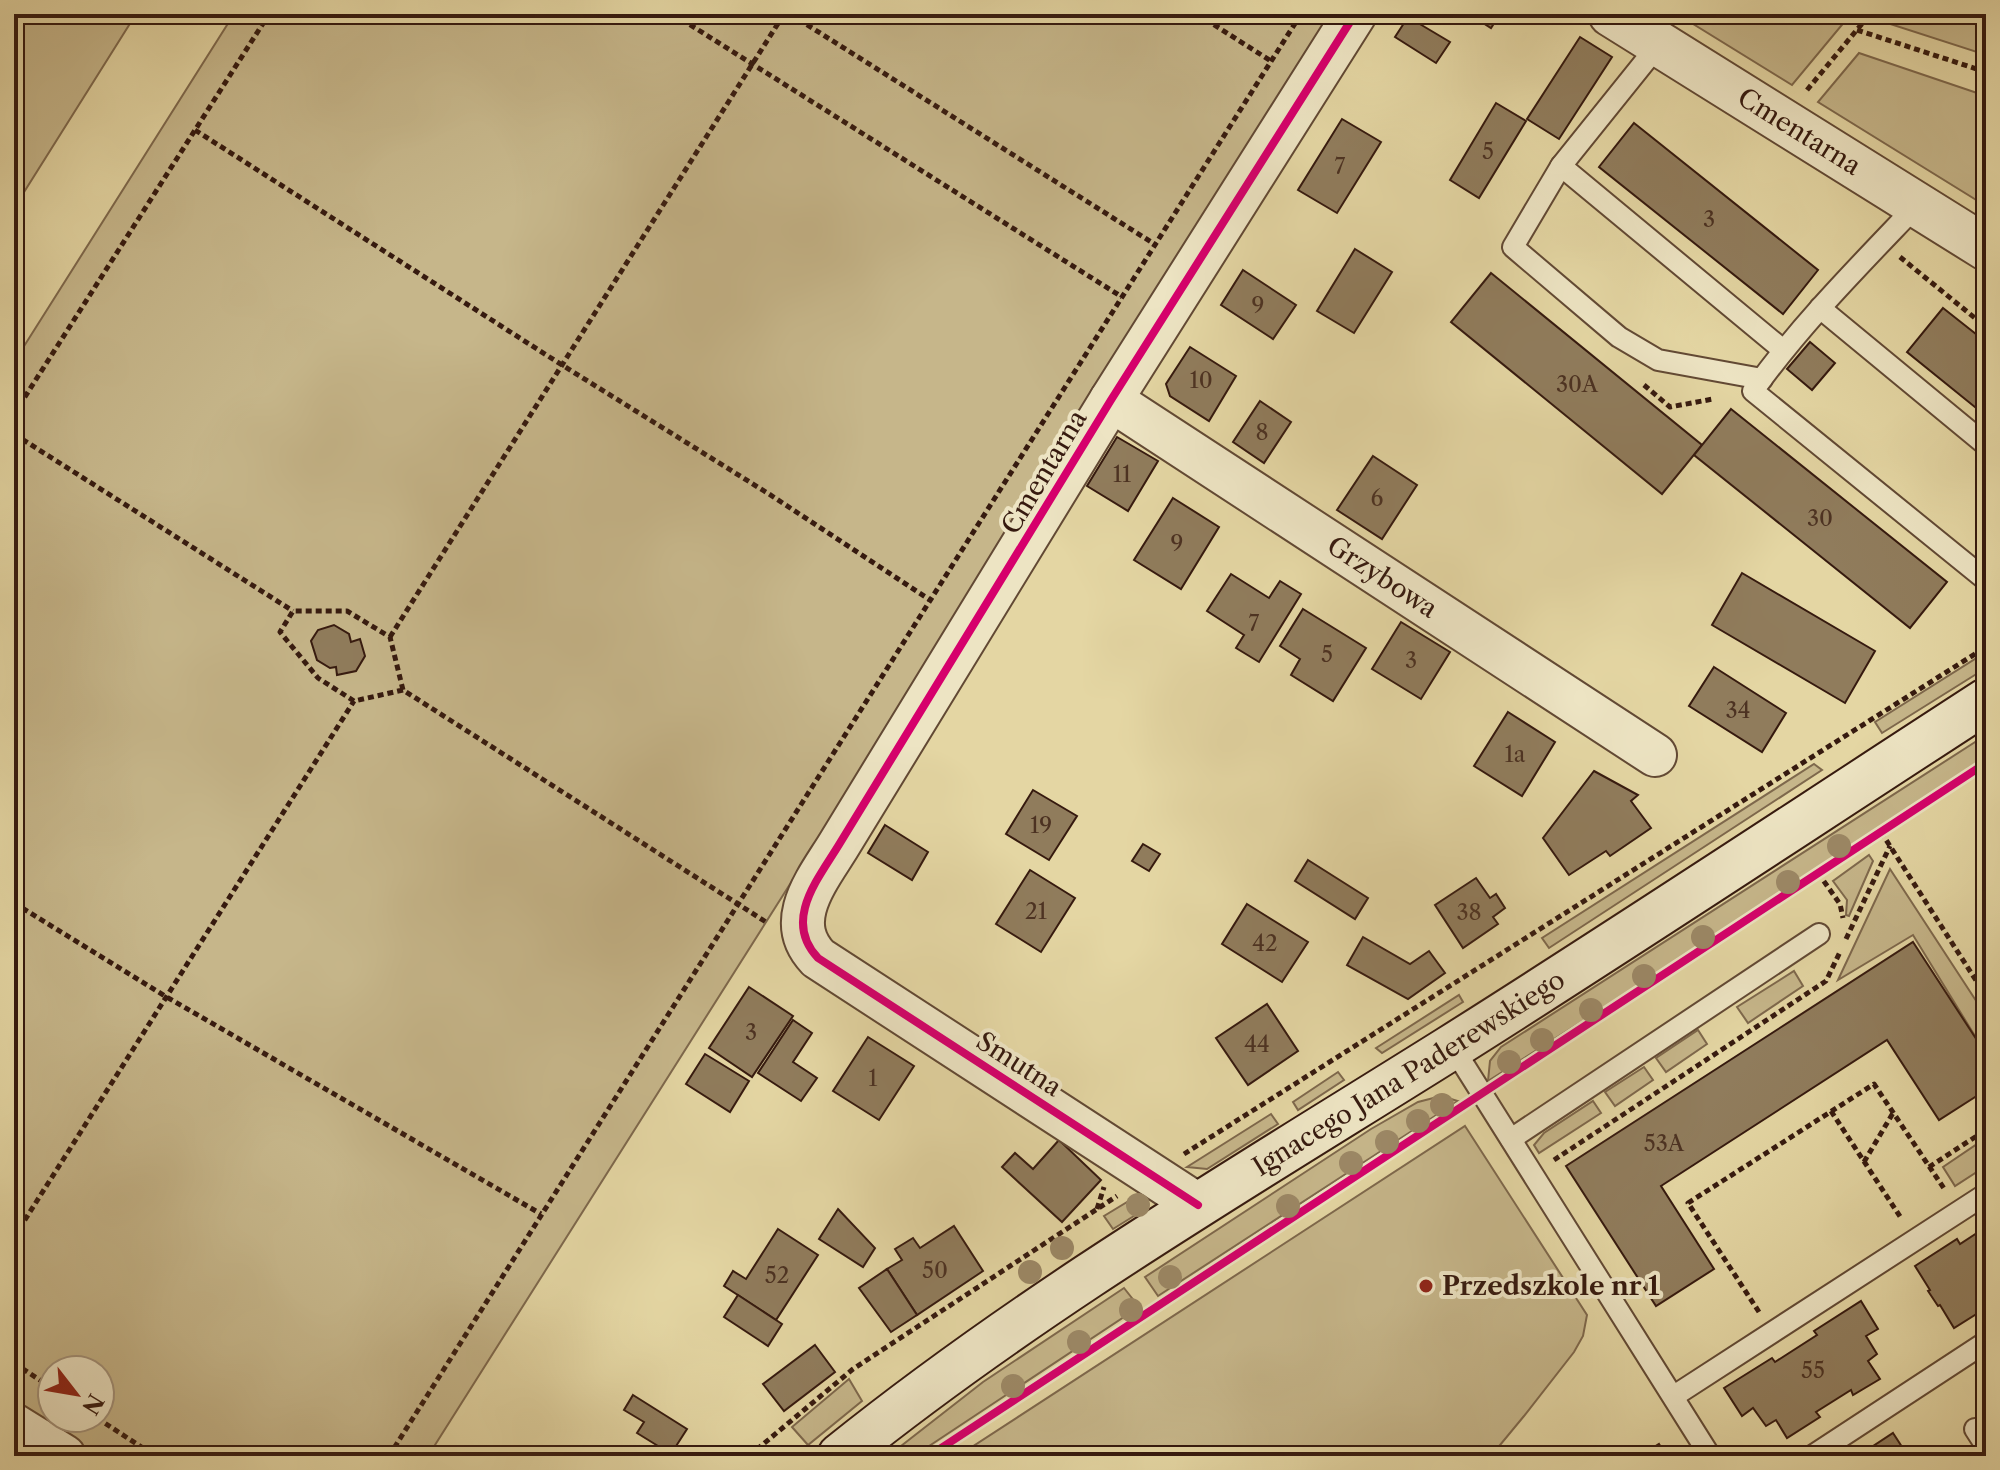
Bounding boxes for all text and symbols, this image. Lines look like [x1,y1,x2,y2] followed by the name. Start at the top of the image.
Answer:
[1732,81,1867,182] street label: Cmentarna
[1482,138,1494,165] house number: 5
[1335,153,1346,180] house number: 7
[1703,206,1715,233] house number: 3
[1252,292,1264,319] house number: 9
[1189,367,1213,394] house number: 10
[1556,371,1599,398] house number: 30A
[995,404,1094,540] street label: Cmentarna
[1255,419,1269,446] house number: 8
[1113,461,1131,488] house number: 11
[1371,485,1384,512] house number: 6
[1807,505,1833,532] house number: 30
[1321,529,1444,625] street label: Grzybowa
[1171,530,1183,557] house number: 9
[1249,610,1260,637] house number: 7
[1321,641,1333,668] house number: 5
[1405,647,1417,674] house number: 3
[1726,697,1750,724] house number: 34
[1505,741,1526,768] house number: 1a
[1030,812,1052,839] house number: 19
[1025,898,1047,925] house number: 21
[1456,899,1482,926] house number: 38
[1252,930,1278,957] house number: 42
[1247,963,1571,1183] street label: Ignacego Jana Paderewskiego
[745,1019,757,1046] house number: 3
[970,1025,1068,1103] street label: Smutna
[1244,1031,1270,1058] house number: 44
[868,1065,878,1092] house number: 1
[1644,1130,1685,1157] house number: 53A
[922,1257,948,1284] house number: 50
[765,1262,789,1289] house number: 52
[1442,1270,1660,1302] place label: Przedszkole nr 1
[1417,1277,1435,1295] marker: Przedszkole nr 1
[36,1354,116,1434] north arrow
[1801,1357,1825,1384] house number: 55
[76,1389,109,1419] text: N

